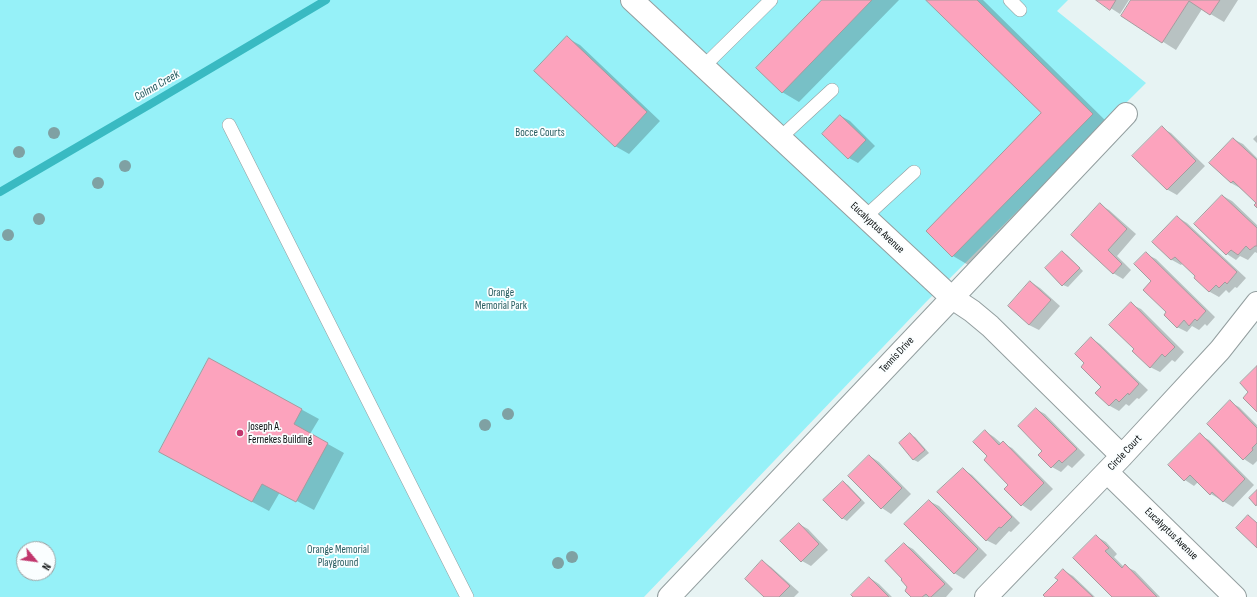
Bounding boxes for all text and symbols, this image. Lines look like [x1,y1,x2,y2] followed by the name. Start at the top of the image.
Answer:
[132,67,182,105] water label: Colma Creek
[515,126,565,140] park label: Bocce Courts
[847,200,907,256] street label: Eucalyptus Avenue
[475,286,527,312] park label: Orange Memorial Park
[877,334,917,376] street label: Tennis Drive
[248,420,312,446] place label: Joseph A. Fernekes Building
[235,428,245,438] marker: Joseph A. Fernekes Building
[1105,432,1145,474] street label: Circle Court
[1142,505,1200,563] street label: Eucalyptus Avenue
[16,541,56,581] north arrow
[307,543,369,569] park label: Orange Memorial Playground
[39,561,53,572] text: N

